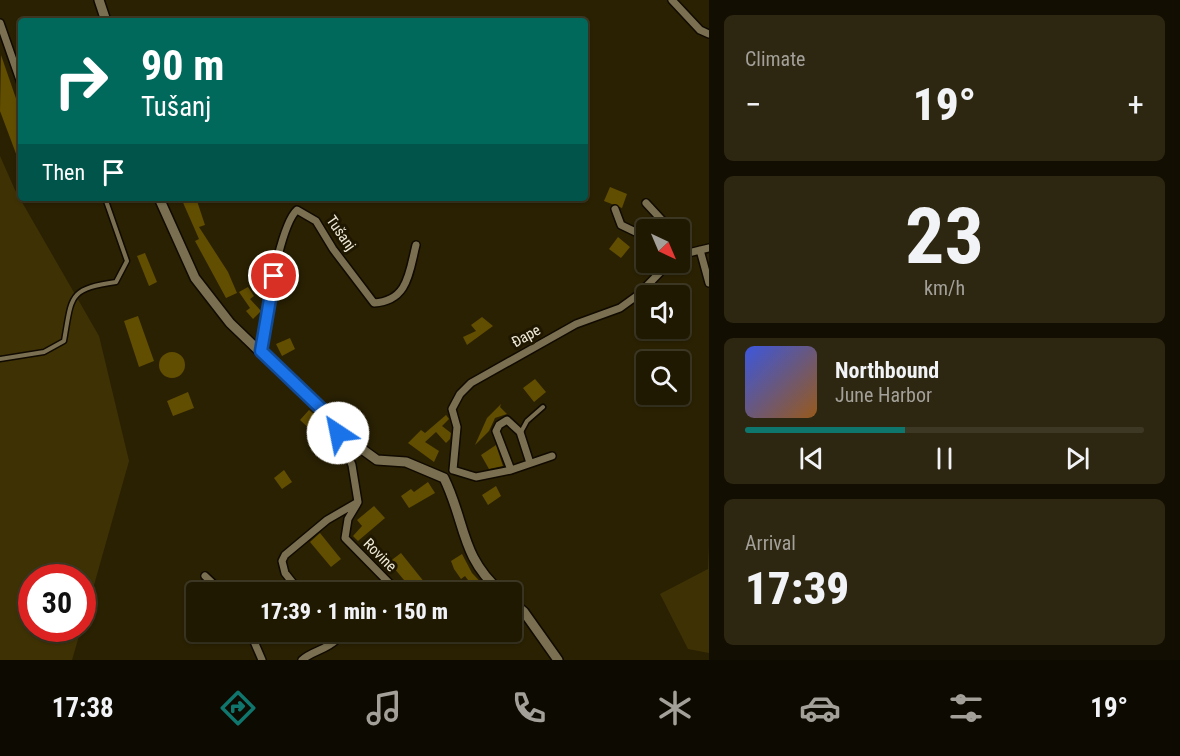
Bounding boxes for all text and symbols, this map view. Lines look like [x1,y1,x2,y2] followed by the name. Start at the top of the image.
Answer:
[141,41,224,90] text: 90 m
[42,42,120,120] icon: right
[745,47,805,71] text: Climate
[913,78,976,131] text: 19°
[745,85,762,124] text: −
[1128,85,1144,124] text: +
[141,91,211,123] text: Tušanj
[97,156,130,189] icon: arrive
[42,160,85,185] text: Then
[905,191,984,282] text: 23
[322,212,360,254] street label: Tušanj
[636,219,690,273] north arrow
[636,219,690,405] map controls
[248,250,299,301] pin
[257,259,290,292] icon: arrive
[924,276,965,300] text: km/h
[636,285,690,339] button: sound
[508,321,544,351] street label: Đape
[636,351,690,405] button: search
[835,358,939,383] text: Northbound
[835,383,932,407] text: June Harbor
[306,401,370,465] position arrow
[795,442,828,475] icon: previous
[928,442,961,475] icon: pause
[1061,442,1094,475] icon: next
[745,531,796,555] text: Arrival
[360,535,400,575] street label: Rovine
[745,562,849,615] text: 17:39
[18,564,96,642] speed limit sign: 30
[260,599,448,624] text: 17:39 · 1 min · 150 m
[217,687,259,729] icon: directions
[363,687,405,729] icon: music
[508,687,550,729] icon: phone
[654,687,696,729] icon: climate
[799,687,841,729] icon: car
[945,687,987,729] icon: filters
[52,692,114,724] text: 17:38
[1090,692,1128,724] text: 19°

